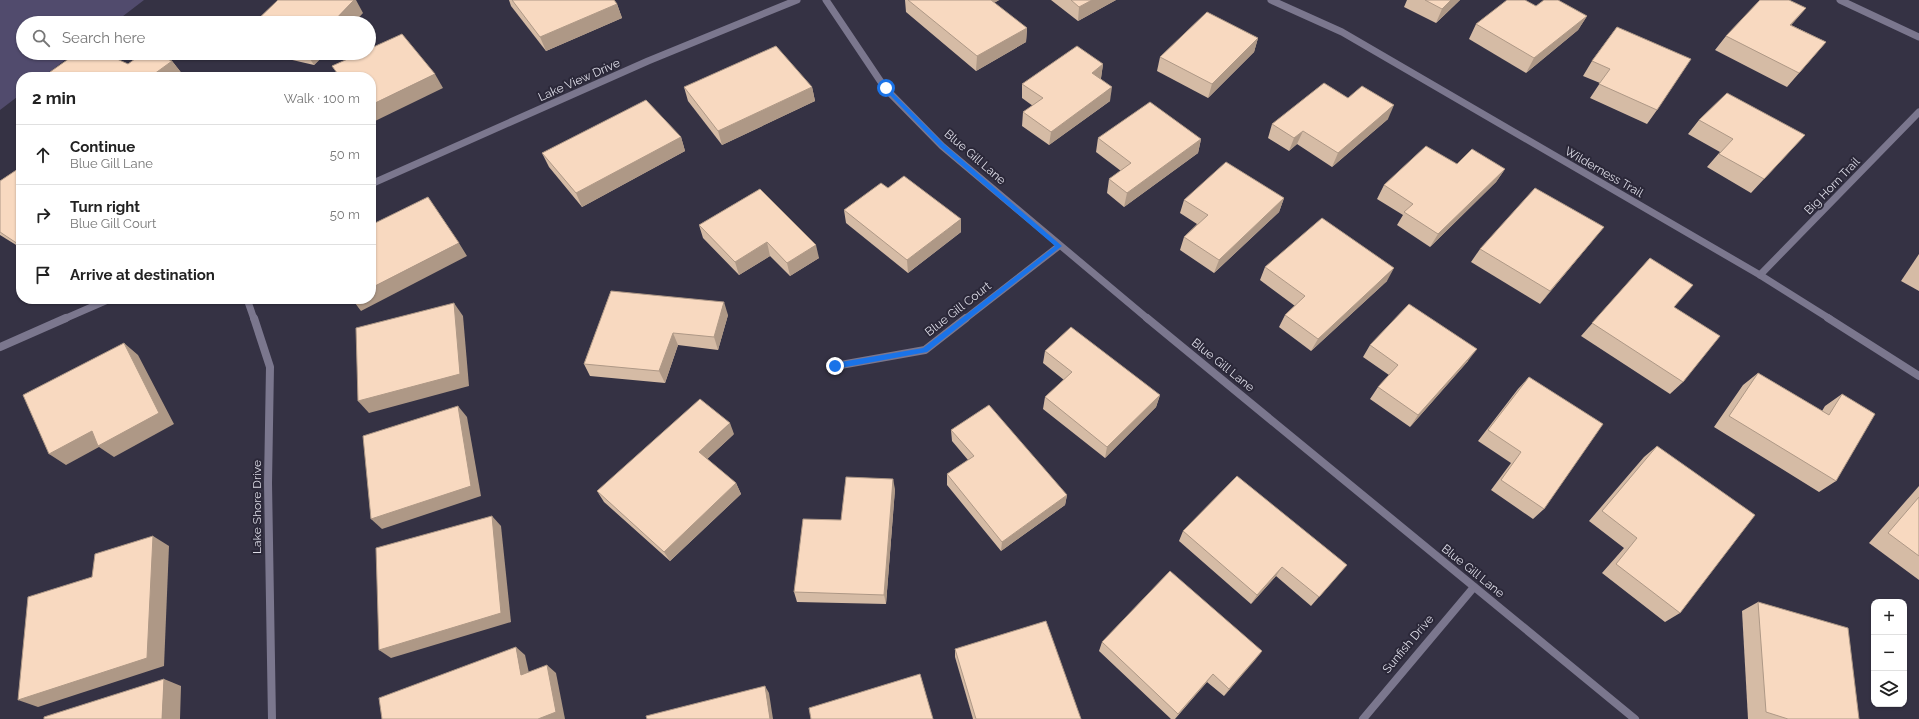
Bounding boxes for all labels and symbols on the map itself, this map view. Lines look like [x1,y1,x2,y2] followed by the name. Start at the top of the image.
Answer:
[536,56,622,104] street label: Lake View Drive
[877,79,895,97] route start
[942,127,1008,187] street label: Blue Gill Lane
[1562,144,1646,201] street label: Wilderness Trail
[1801,154,1863,217] street label: Big Horn Trail
[922,279,994,339] street label: Blue Gill Court
[1189,335,1257,395] street label: Blue Gill Lane
[826,357,844,375] route end
[250,460,264,554] street label: Lake Shore Drive
[1439,541,1507,601] street label: Blue Gill Lane
[1380,612,1436,676] street label: Sunfish Drive

